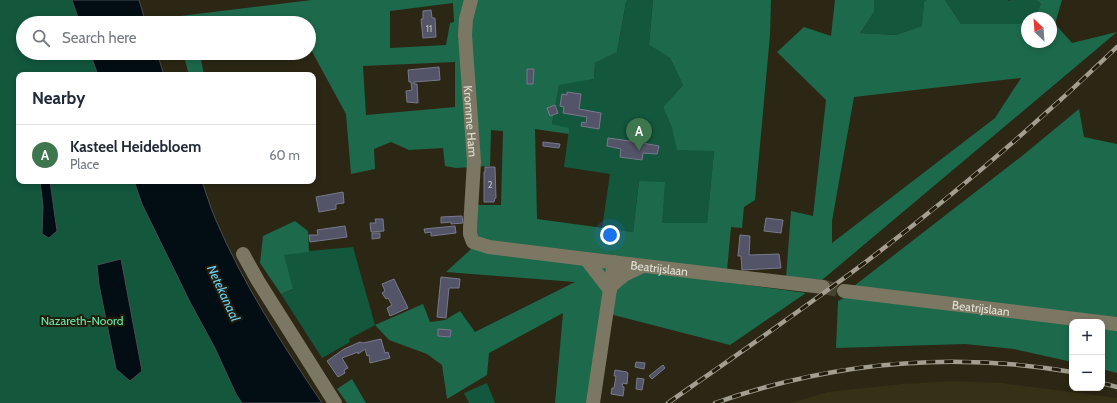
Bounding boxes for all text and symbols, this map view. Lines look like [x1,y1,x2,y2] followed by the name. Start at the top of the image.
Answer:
[1021,12,1057,48] north arrow
[16,16,316,60] search box
[426,22,432,35] house number: 11
[30,27,52,49] icon: search
[62,29,137,47] text: Search here
[461,85,481,157] street label: Kromme Ham
[32,88,85,108] text: Nearby
[626,118,652,151] pin: A
[70,138,201,156] text: Kasteel Heidebloem
[41,147,49,163] text: A
[269,147,300,163] text: 60 m
[70,156,99,172] text: Place
[487,178,493,191] house number: 2
[600,225,620,245] your location
[630,257,689,279] street label: Beatrijslaan
[204,262,244,324] water label: Netekanaal
[951,297,1011,319] street label: Beatrijslaan
[41,313,123,328] park label: Nazareth-Noord
[1069,319,1105,391] map controls
[1069,319,1105,355] button: +
[1069,355,1105,391] button: −

